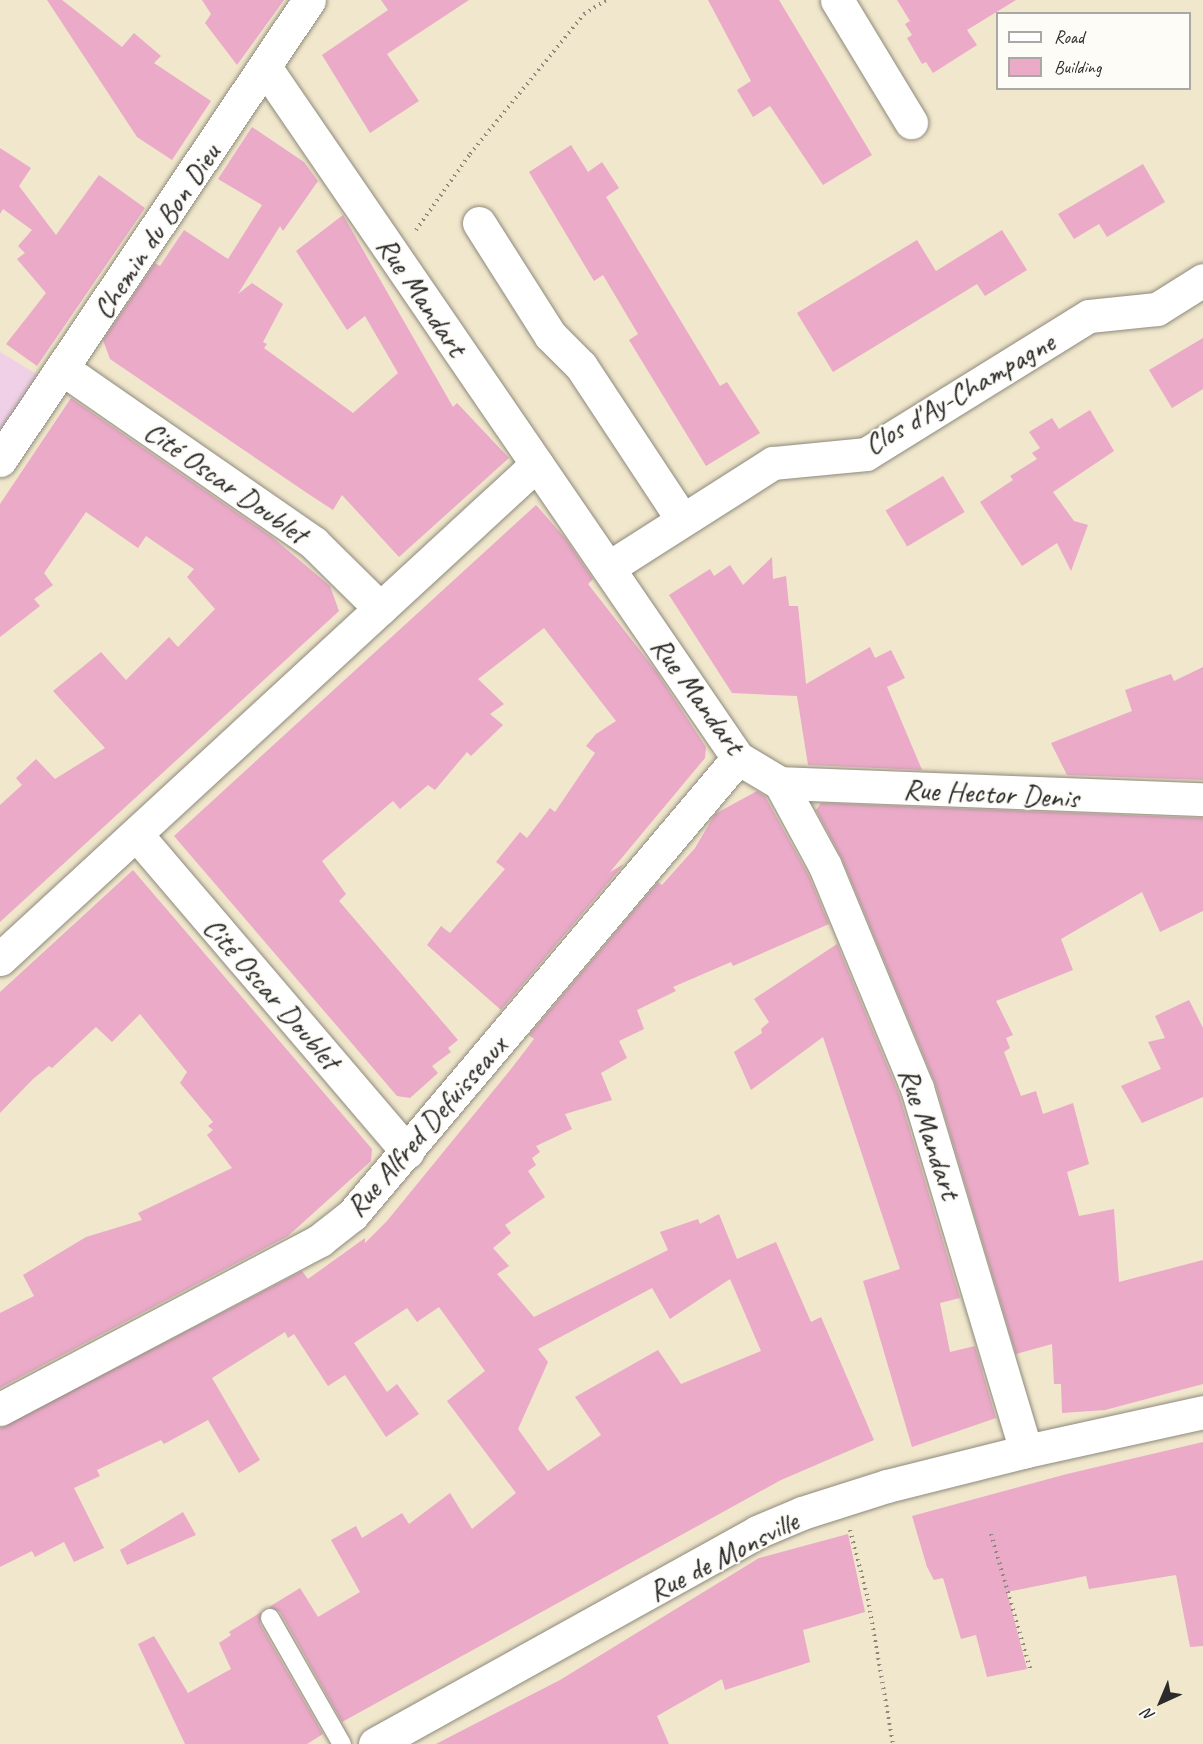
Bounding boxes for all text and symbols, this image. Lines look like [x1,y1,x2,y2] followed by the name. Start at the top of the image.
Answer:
[996,12,1191,90] legend
[1054,26,1084,48] text: Road
[1054,56,1101,78] text: Building
[84,137,228,325] street label: Chemin du Bon Dieu
[369,230,475,362] street label: Rue Mandart
[857,324,1061,462] street label: Clos d'Ay-Champagne
[137,412,315,552] street label: Cité Oscar Doublet
[643,629,753,761] street label: Rue Mandart
[902,770,1080,816] street label: Rue Hector Denis
[196,909,348,1077] street label: Cité Oscar Doublet
[338,1028,514,1224] street label: Rue Alfred Defuisseaux
[891,1063,969,1203] street label: Rue Mandart
[642,1503,804,1609] street label: Rue de Monsville
[1131,1672,1191,1732] north arrow
[1138,1704,1159,1726] text: N

